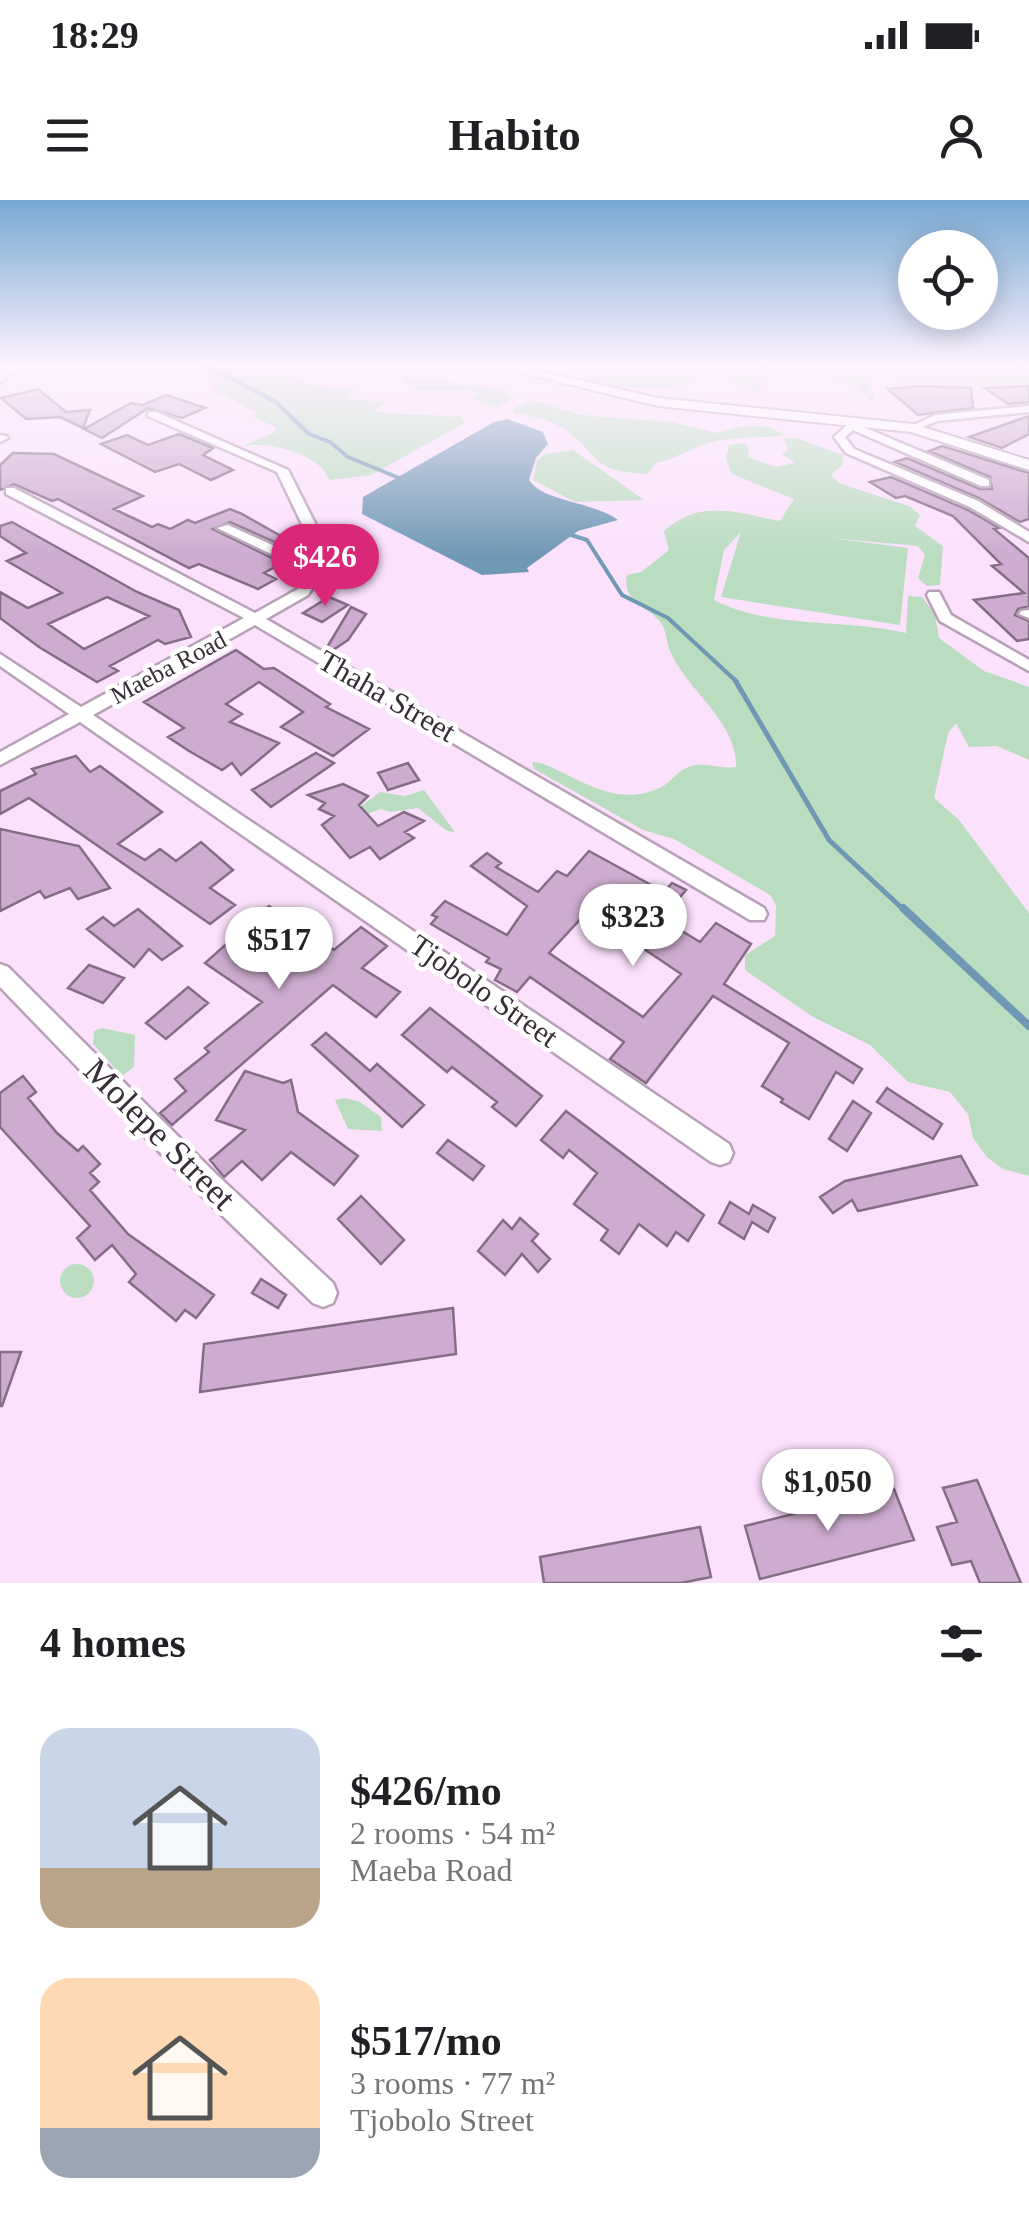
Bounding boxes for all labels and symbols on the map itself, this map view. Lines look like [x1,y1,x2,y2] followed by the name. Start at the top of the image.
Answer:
[266,524,384,609] pin: $426
[106,625,231,709] street label: Maeba Road
[313,643,462,748] street label: Thaha Street
[574,884,692,969] pin: $323
[220,907,338,992] pin: $517
[404,928,565,1054] street label: Tjobolo Street
[76,1051,243,1218] street label: Molepe Street
[747,1449,909,1534] pin: $1,050

